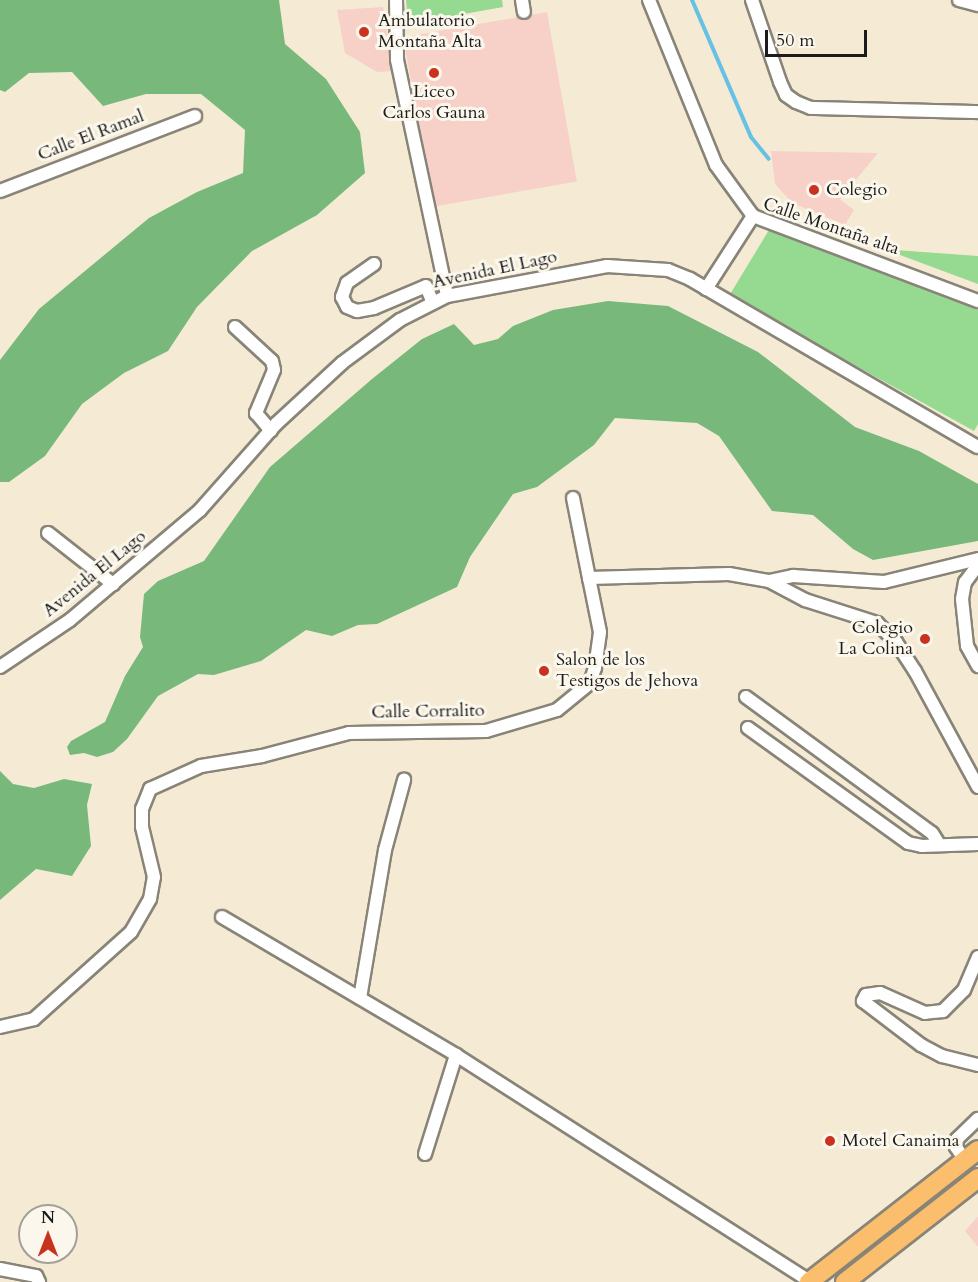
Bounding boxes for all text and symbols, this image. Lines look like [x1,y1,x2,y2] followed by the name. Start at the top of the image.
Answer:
[378,11,482,54] place label: Ambulatorio Montaña Alta
[768,18,870,56] scale bar
[355,23,373,41] marker: Ambulatorio Montaña Alta
[776,28,815,53] text: 50 m
[427,66,441,80] marker: Liceo Carlos Gauna
[382,82,486,124] place label: Liceo Carlos Gauna
[35,106,147,166] street label: Calle El Ramal
[826,179,887,201] place label: Colegio
[807,183,821,197] marker: Colegio
[760,194,902,260] street label: Calle Montaña alta
[431,246,559,294] street label: Avenida El Lago
[39,526,151,622] street label: Avenida El Lago
[838,618,913,660] place label: Colegio La Colina
[918,632,932,646] marker: Colegio La Colina
[556,650,698,692] place label: Salon de los Testigos de Jehova
[537,664,551,678] marker: Salon de los Testigos de Jehova
[371,700,485,724] street label: Calle Corralito
[842,1130,960,1152] place label: Motel Canaima
[823,1134,837,1148] marker: Motel Canaima
[18,1204,78,1264] north arrow
[41,1207,55,1229] text: N

